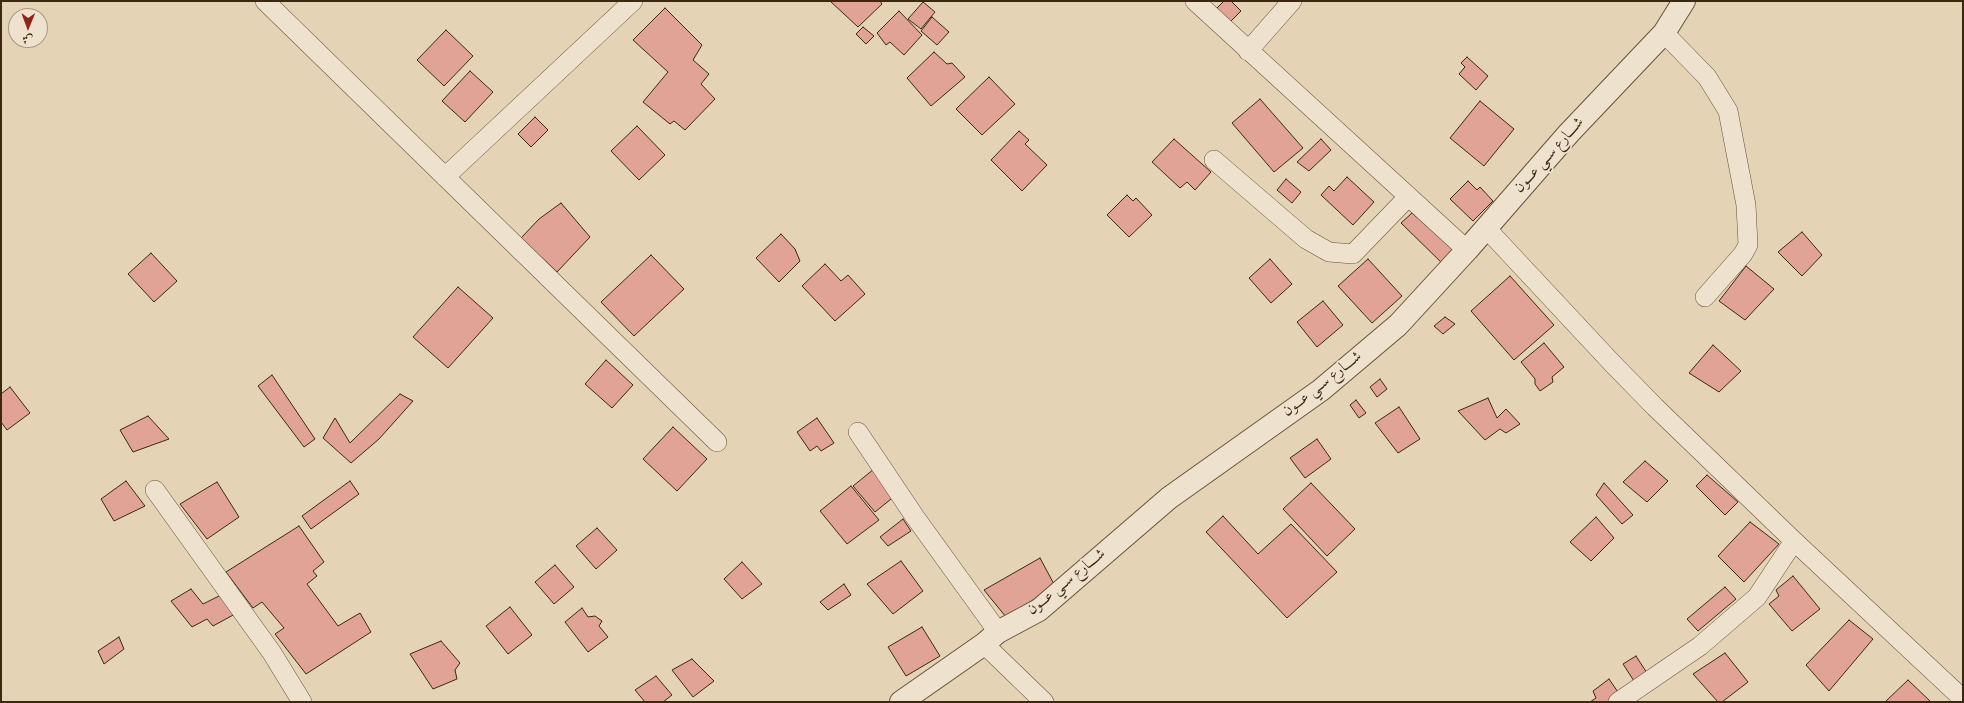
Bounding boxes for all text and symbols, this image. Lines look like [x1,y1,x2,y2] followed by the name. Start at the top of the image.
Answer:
[8,8,48,48] north arrow
[22,31,33,47] text: ش
[1511,114,1589,198] street label: شــــارع ســي عـــون
[1280,348,1366,422] street label: شــــارع ســي عـــون
[1024,546,1110,620] street label: شــــارع ســي عـــون

